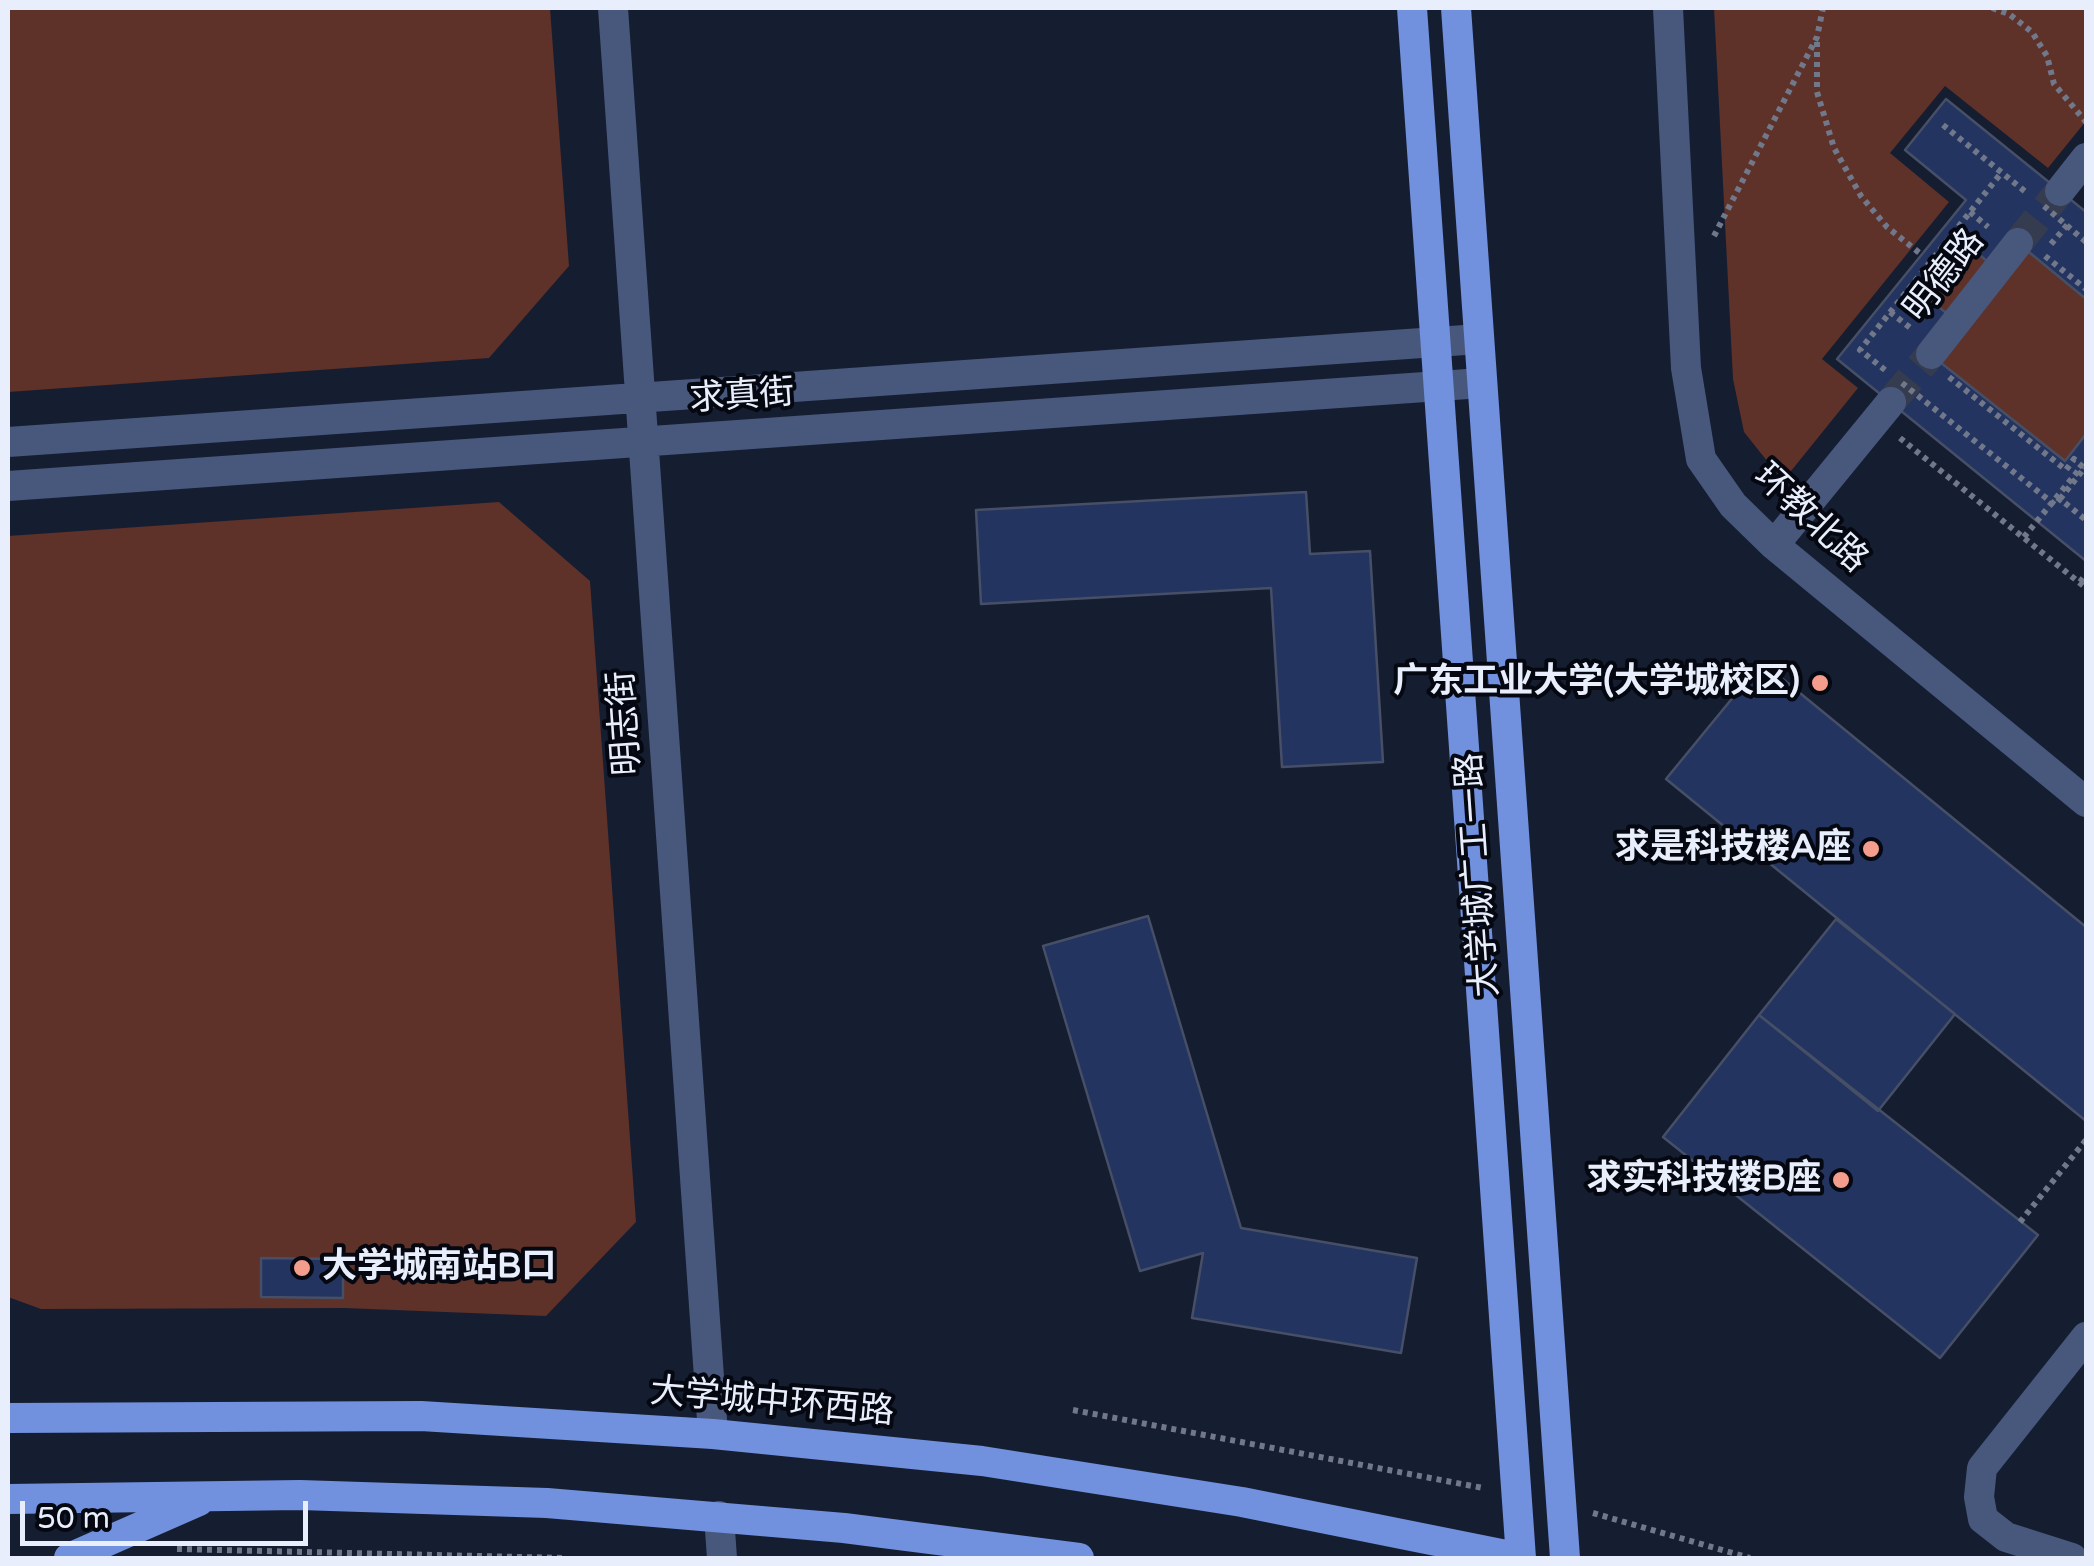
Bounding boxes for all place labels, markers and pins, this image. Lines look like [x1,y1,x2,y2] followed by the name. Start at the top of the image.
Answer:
[1393,662,1800,704] place label: 广东工业大学(大学城校区)
[1809,672,1831,694] marker: 广东工业大学(大学城校区)
[1615,828,1851,870] place label: 求是科技楼A座
[1860,838,1882,860] marker: 求是科技楼A座
[1587,1159,1821,1201] place label: 求实科技楼B座
[1830,1169,1852,1191] marker: 求实科技楼B座
[322,1247,556,1289] place label: 大学城南站B口
[291,1257,313,1279] marker: 大学城南站B口

